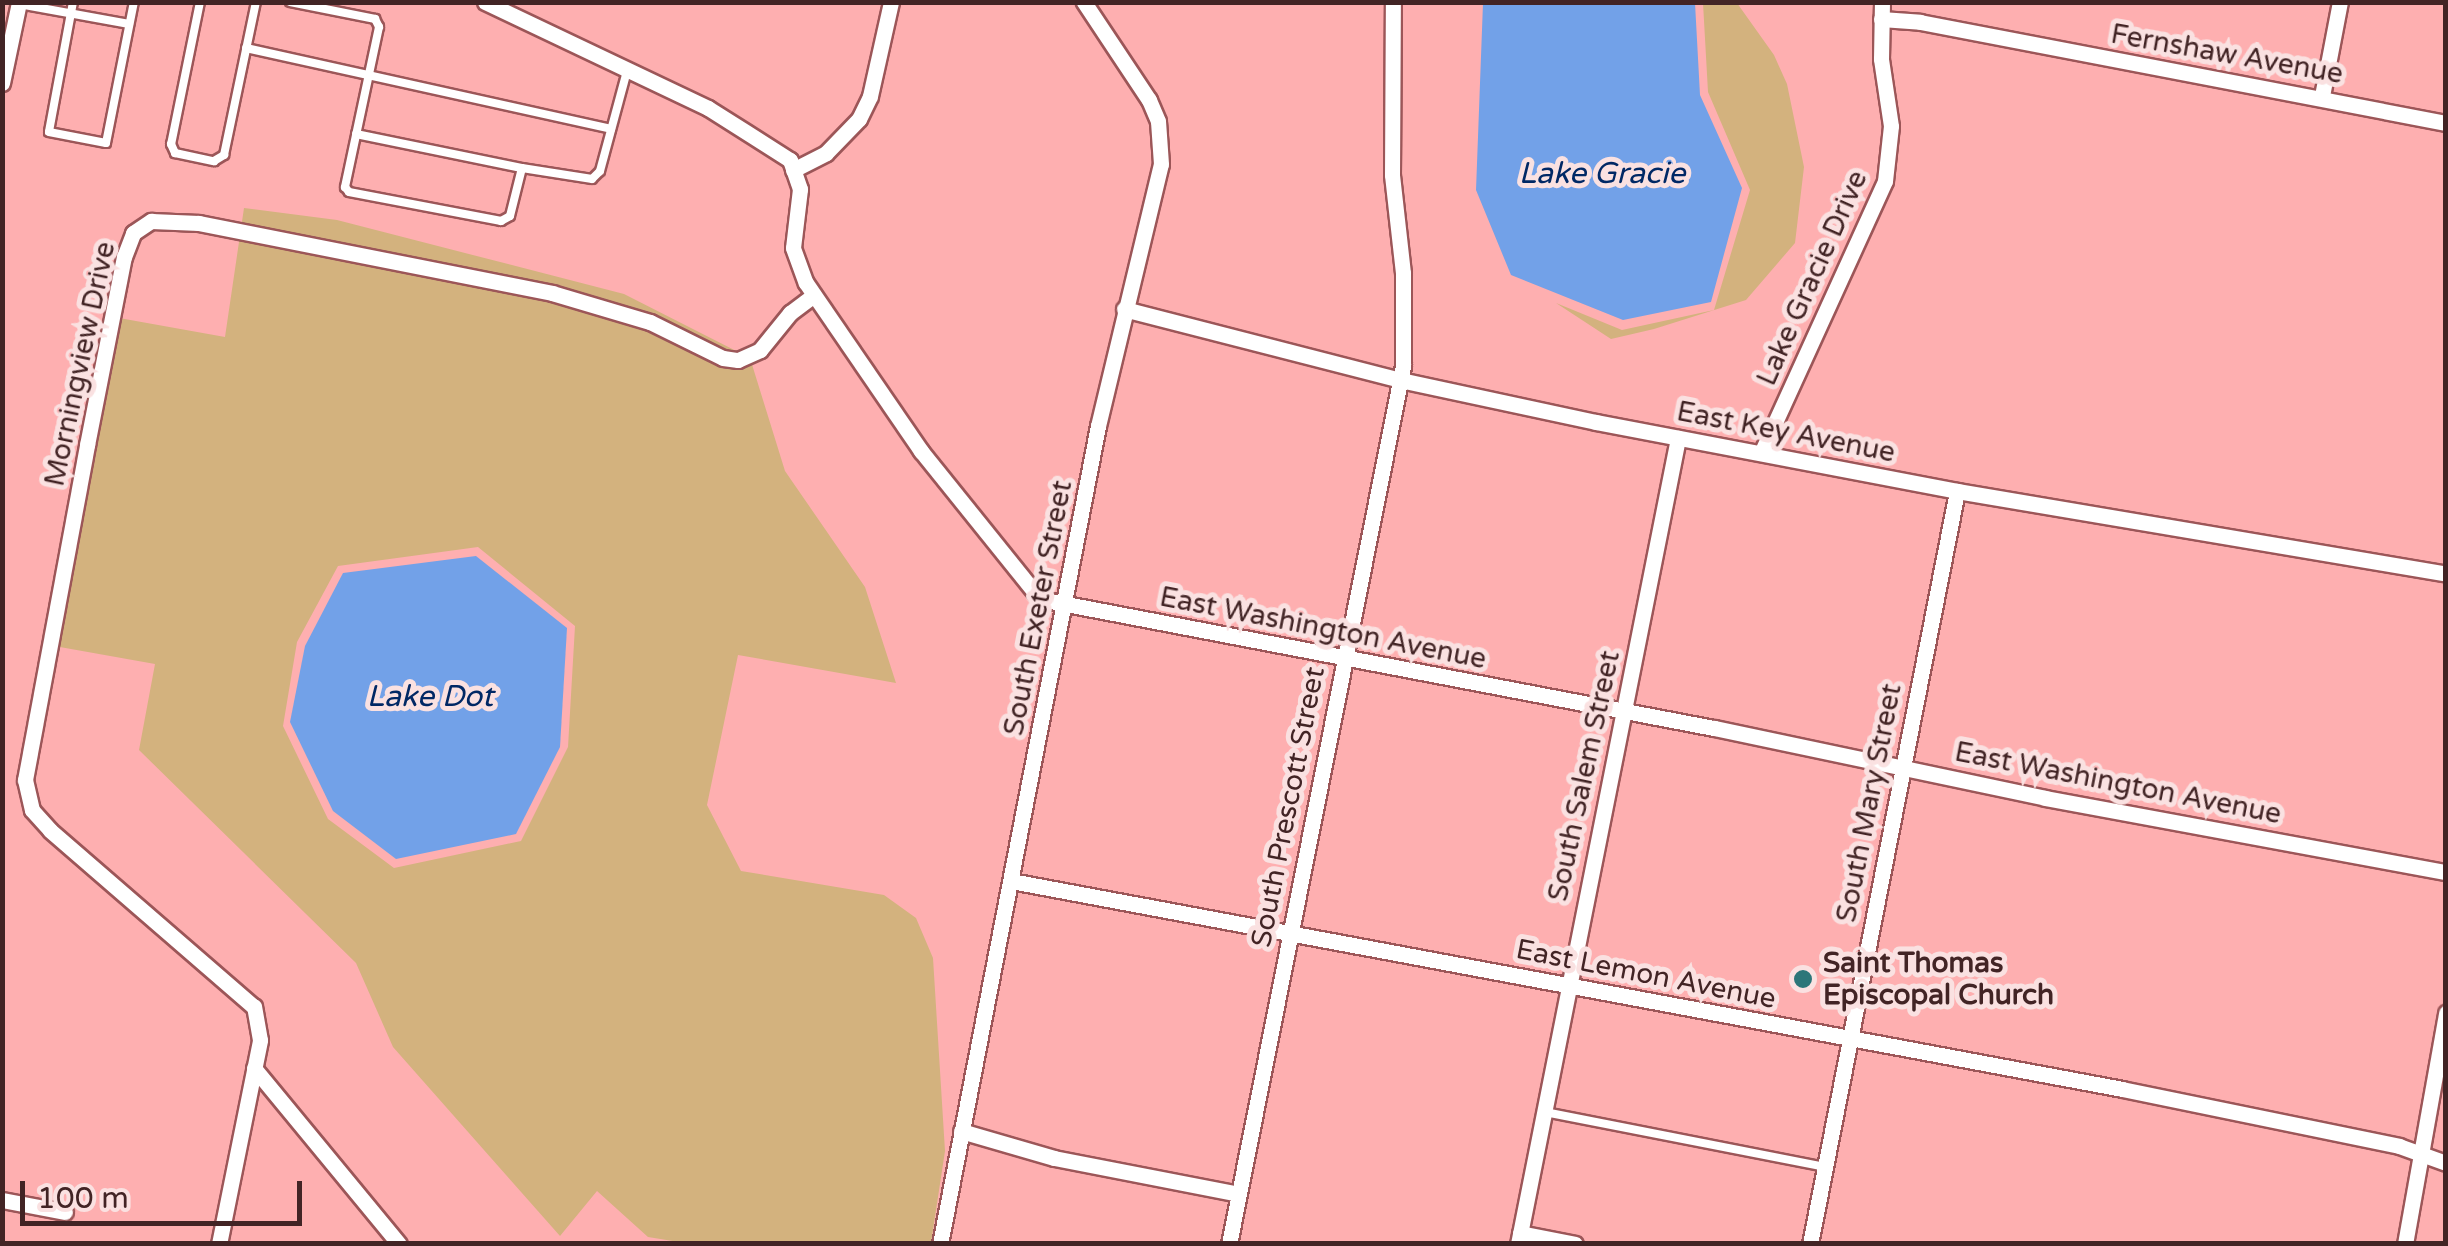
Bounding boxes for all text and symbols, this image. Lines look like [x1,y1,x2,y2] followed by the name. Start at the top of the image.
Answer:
[2108,17,2346,91] street label: Fernshaw Avenue
[1519,156,1685,192] water label: Lake Gracie
[1750,165,1874,391] street label: Lake Gracie Drive
[38,239,122,489] street label: Morningview Drive
[1674,394,1898,470] street label: East Key Avenue
[997,478,1079,738] street label: South Exeter Street
[1157,580,1489,676] street label: East Washington Avenue
[1541,648,1627,904] street label: South Salem Street
[1244,664,1332,950] street label: South Prescott Street
[367,679,493,715] water label: Lake Dot
[1829,681,1909,925] street label: South Mary Street
[1952,735,2284,831] street label: East Washington Avenue
[1513,932,1779,1016] street label: East Lemon Avenue
[1823,946,2054,1012] place label: Saint Thomas Episcopal Church
[1792,968,1814,990] marker: Saint Thomas Episcopal Church
[25,1161,308,1223] scale bar
[37,1180,129,1217] text: 100 m

